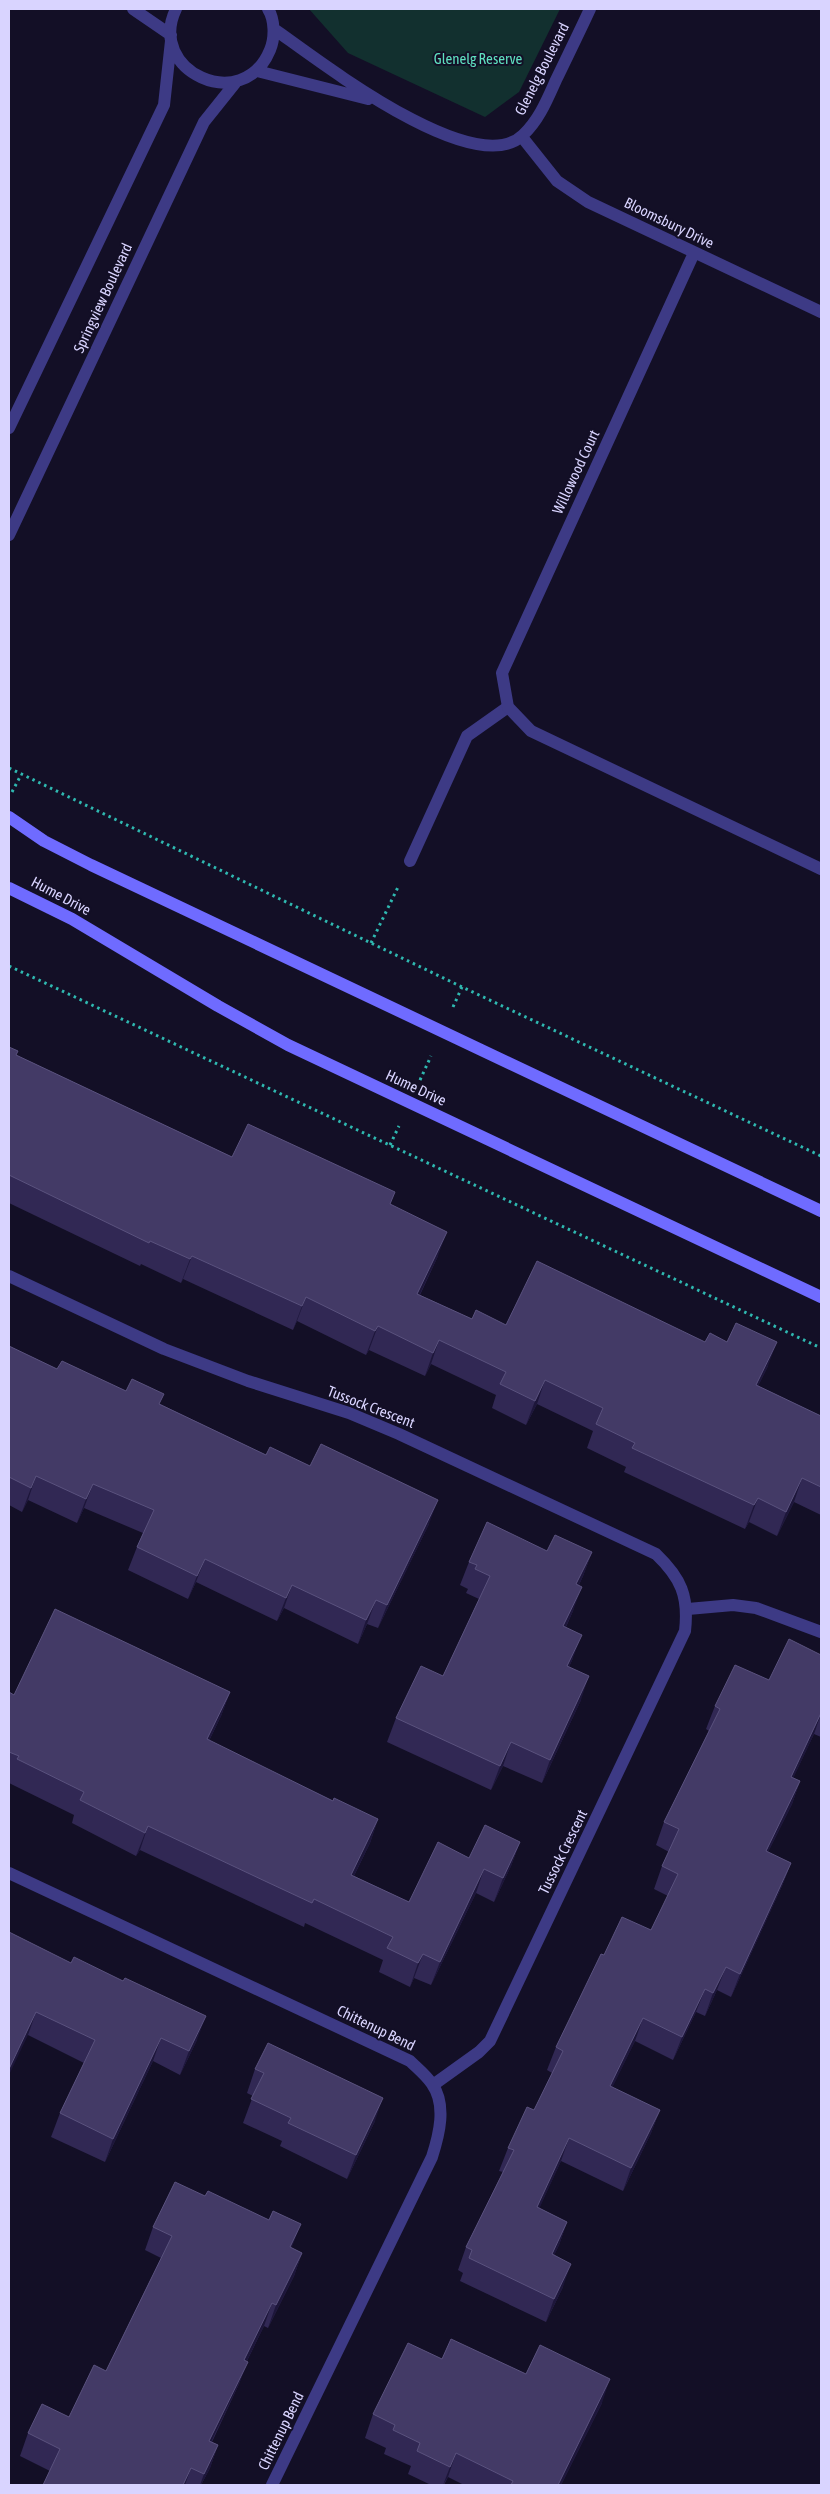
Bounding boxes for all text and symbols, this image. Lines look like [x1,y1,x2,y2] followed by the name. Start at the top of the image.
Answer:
[511,20,572,118] street label: Glenelg Boulevard
[434,50,522,67] park label: Glenelg Reserve
[622,194,717,252] street label: Bloomsbury Drive
[70,240,135,355] street label: Springview Boulevard
[549,427,602,517] street label: Willowood Court
[29,873,94,918] street label: Hume Drive
[383,1066,449,1109] street label: Hume Drive
[325,1382,417,1431] street label: Tussock Crescent
[535,1807,590,1897] street label: Tussock Crescent
[334,2001,418,2054] street label: Chittenup Bend
[254,2389,307,2473] street label: Chittenup Bend

